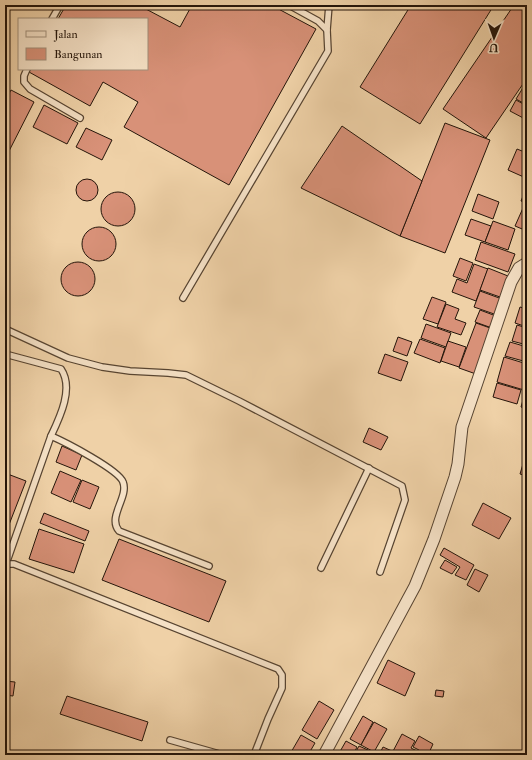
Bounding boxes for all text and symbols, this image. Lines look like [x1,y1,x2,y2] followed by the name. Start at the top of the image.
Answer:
[18,18,148,70] legend
[474,18,514,58] north arrow
[53,27,78,42] text: Jalan
[488,41,499,54] text: U
[54,47,103,62] text: Bangunan

